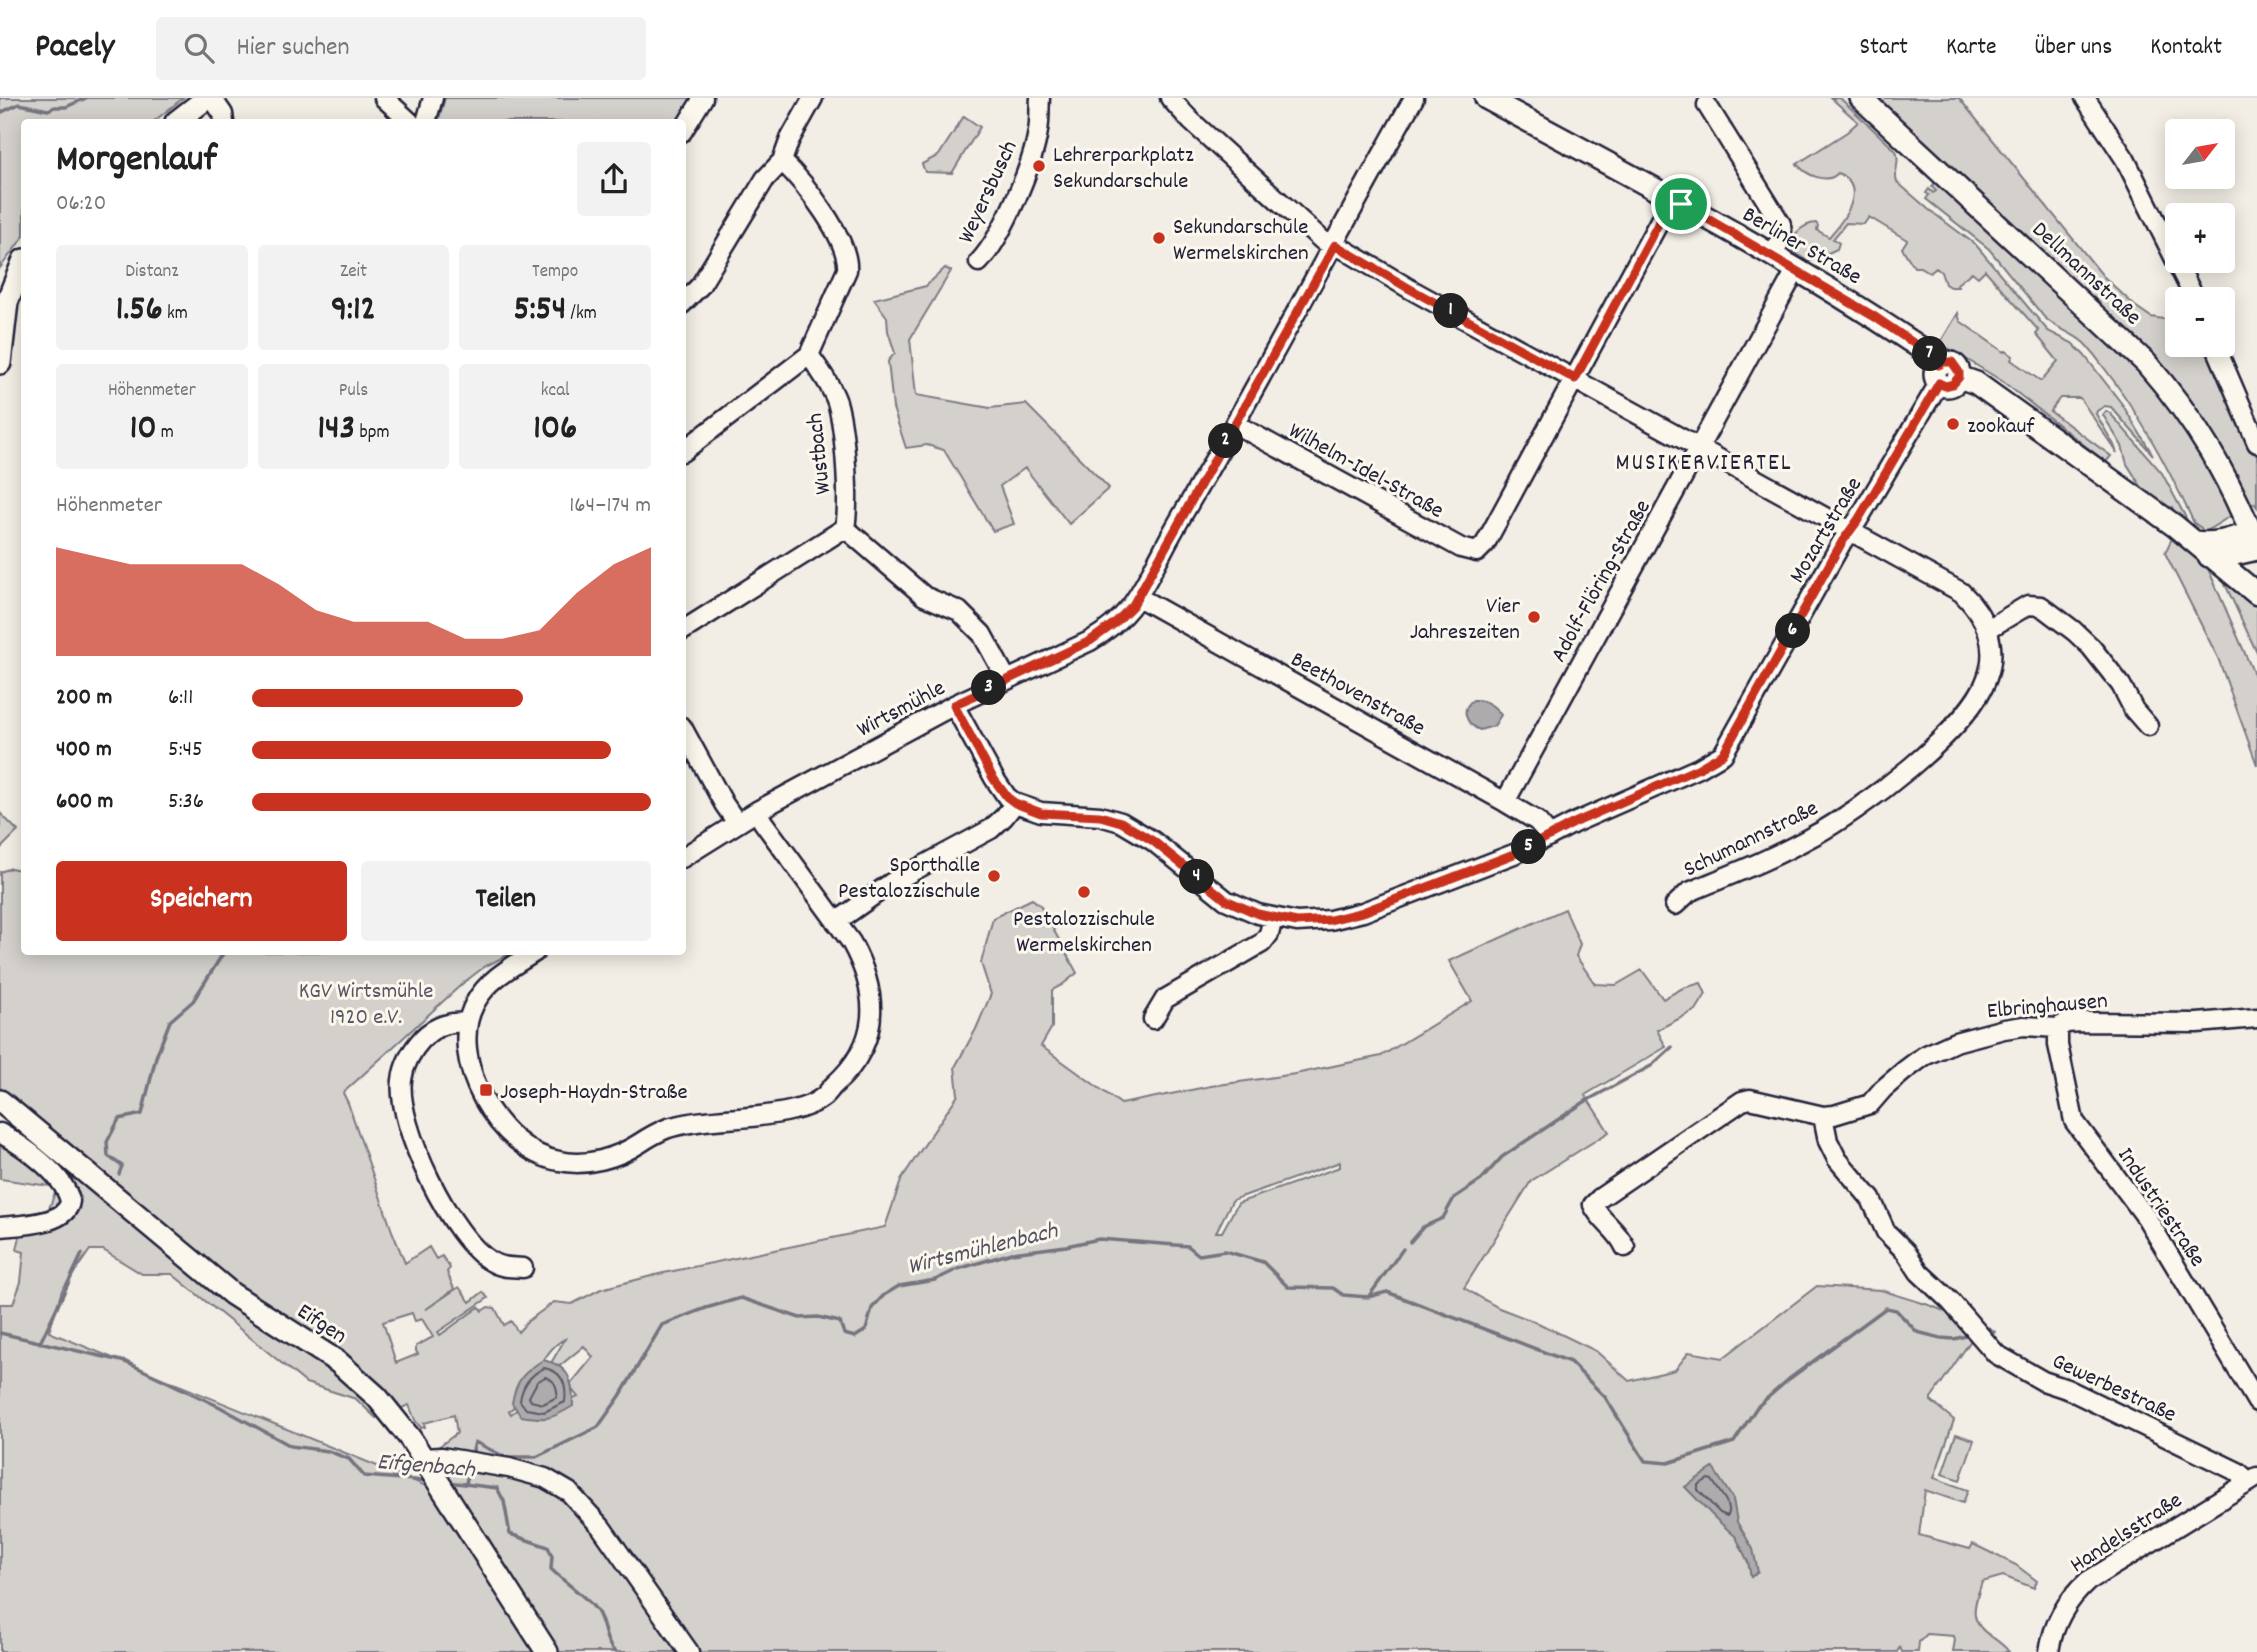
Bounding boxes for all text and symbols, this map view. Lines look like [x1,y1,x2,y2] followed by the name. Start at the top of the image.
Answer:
[156,17,646,80] search box
[35,25,114,72] text: Pacely
[180,29,218,67] icon: search
[236,30,350,67] text: Hier suchen
[1859,31,1908,65] text: Start
[1946,31,1997,65] text: Karte
[2035,31,2112,65] text: Über uns
[2150,31,2222,65] text: Kontakt
[2165,119,2235,189] north arrow
[2165,119,2235,357] map controls
[56,134,217,189] text: Morgenlauf
[951,136,1027,249] street label: Weyersbusch
[1053,140,1194,199] place label: Lehrerparkplatz Sekundarschule
[577,142,651,216] button: share
[1031,158,1047,174] marker: Lehrerparkplatz Sekundarschule
[1651,174,1711,234] pin
[1662,185,1700,223] icon: arrive
[56,188,106,221] text: 06:20
[1736,200,1867,295] street label: Berliner Straße
[2165,203,2235,273] button: +
[1173,212,1309,271] place label: Sekundarschule Wermelskirchen
[2023,215,2148,334] street label: Dellmannstraße
[1151,230,1167,246] marker: Sekundarschule Wermelskirchen
[125,259,178,286] text: Distanz
[340,259,367,286] text: Zeit
[532,259,578,286] text: Tempo
[116,286,163,336] text: 1.56
[331,286,376,336] text: 9:12
[513,286,566,336] text: 5:54
[2165,287,2235,357] button: −
[1434,294,1468,328] pin: 1
[1448,297,1453,324] text: 1
[163,301,188,328] text: km
[566,301,597,328] text: /km
[1912,336,1948,372] pin: 7
[1926,340,1933,367] text: 7
[108,378,196,405] text: Höhenmeter
[339,378,368,405] text: Puls
[541,378,570,405] text: kcal
[130,405,157,455] text: 10
[317,405,355,455] text: 143
[533,405,577,455] text: 106
[800,411,841,496] street label: Wustbach
[1967,411,2035,444] place label: zookauf
[1282,416,1449,528] street label: Wilhelm-Idel-Straße
[1945,416,1961,432] marker: zookauf
[157,420,174,447] text: m
[355,420,390,447] text: bpm
[1208,424,1244,458] pin: 2
[1221,427,1230,454] text: 2
[1615,447,1793,481] district label: MUSIKERVIERTEL
[1782,471,1872,590] street label: Mozartstraße
[56,490,162,523] text: Höhenmeter
[569,490,651,523] text: 164–174 m
[1544,494,1660,669] street label: Adolf-Flöring-Straße
[1410,591,1520,650] place label: Vier Jahreszeiten
[1526,609,1542,625] marker: Vier Jahreszeiten
[1776,614,1811,648] pin: 6
[1788,617,1797,644] text: 6
[1284,644,1431,746] street label: Beethovenstraße
[972,670,1006,706] pin: 3
[852,673,952,747] street label: Wirtsmühle
[984,674,993,701] text: 3
[56,682,112,715] text: 200 m
[168,682,193,715] text: 6:11
[56,734,112,767] text: 400 m
[168,734,203,767] text: 5:45
[56,786,113,819] text: 600 m
[168,786,204,819] text: 5:36
[1679,793,1824,887] street label: Schumannstraße
[1512,830,1546,864] pin: 5
[1524,833,1533,860] text: 5
[838,850,980,909] place label: Sporthalle Pestalozzischule
[1180,860,1214,894] pin: 4
[56,861,347,941] button: Speichern
[361,861,651,941] button: Teilen
[1193,863,1200,890] text: 4
[986,868,1002,884] marker: Sporthalle Pestalozzischule
[1076,884,1092,900] marker: Pestalozzischule Wermelskirchen
[1013,904,1155,963] place label: Pestalozzischule Wermelskirchen
[299,976,433,1035] park label: KGV Wirtsmühle 1920 e.V.
[1986,986,2109,1029] street label: Elbringhausen
[500,1077,688,1110] place label: Joseph-Haydn-Straße
[478,1082,494,1098] marker: Joseph-Haydn-Straße
[2108,1142,2212,1274] street label: Industriestraße
[904,1215,1062,1285] water label: Wirtsmühlenbach
[290,1297,353,1353] street label: Eifgen
[2046,1346,2181,1432] street label: Gewerbestraße
[375,1446,477,1488] water label: Eifgenbach
[2064,1485,2189,1583] street label: Handelsstraße

